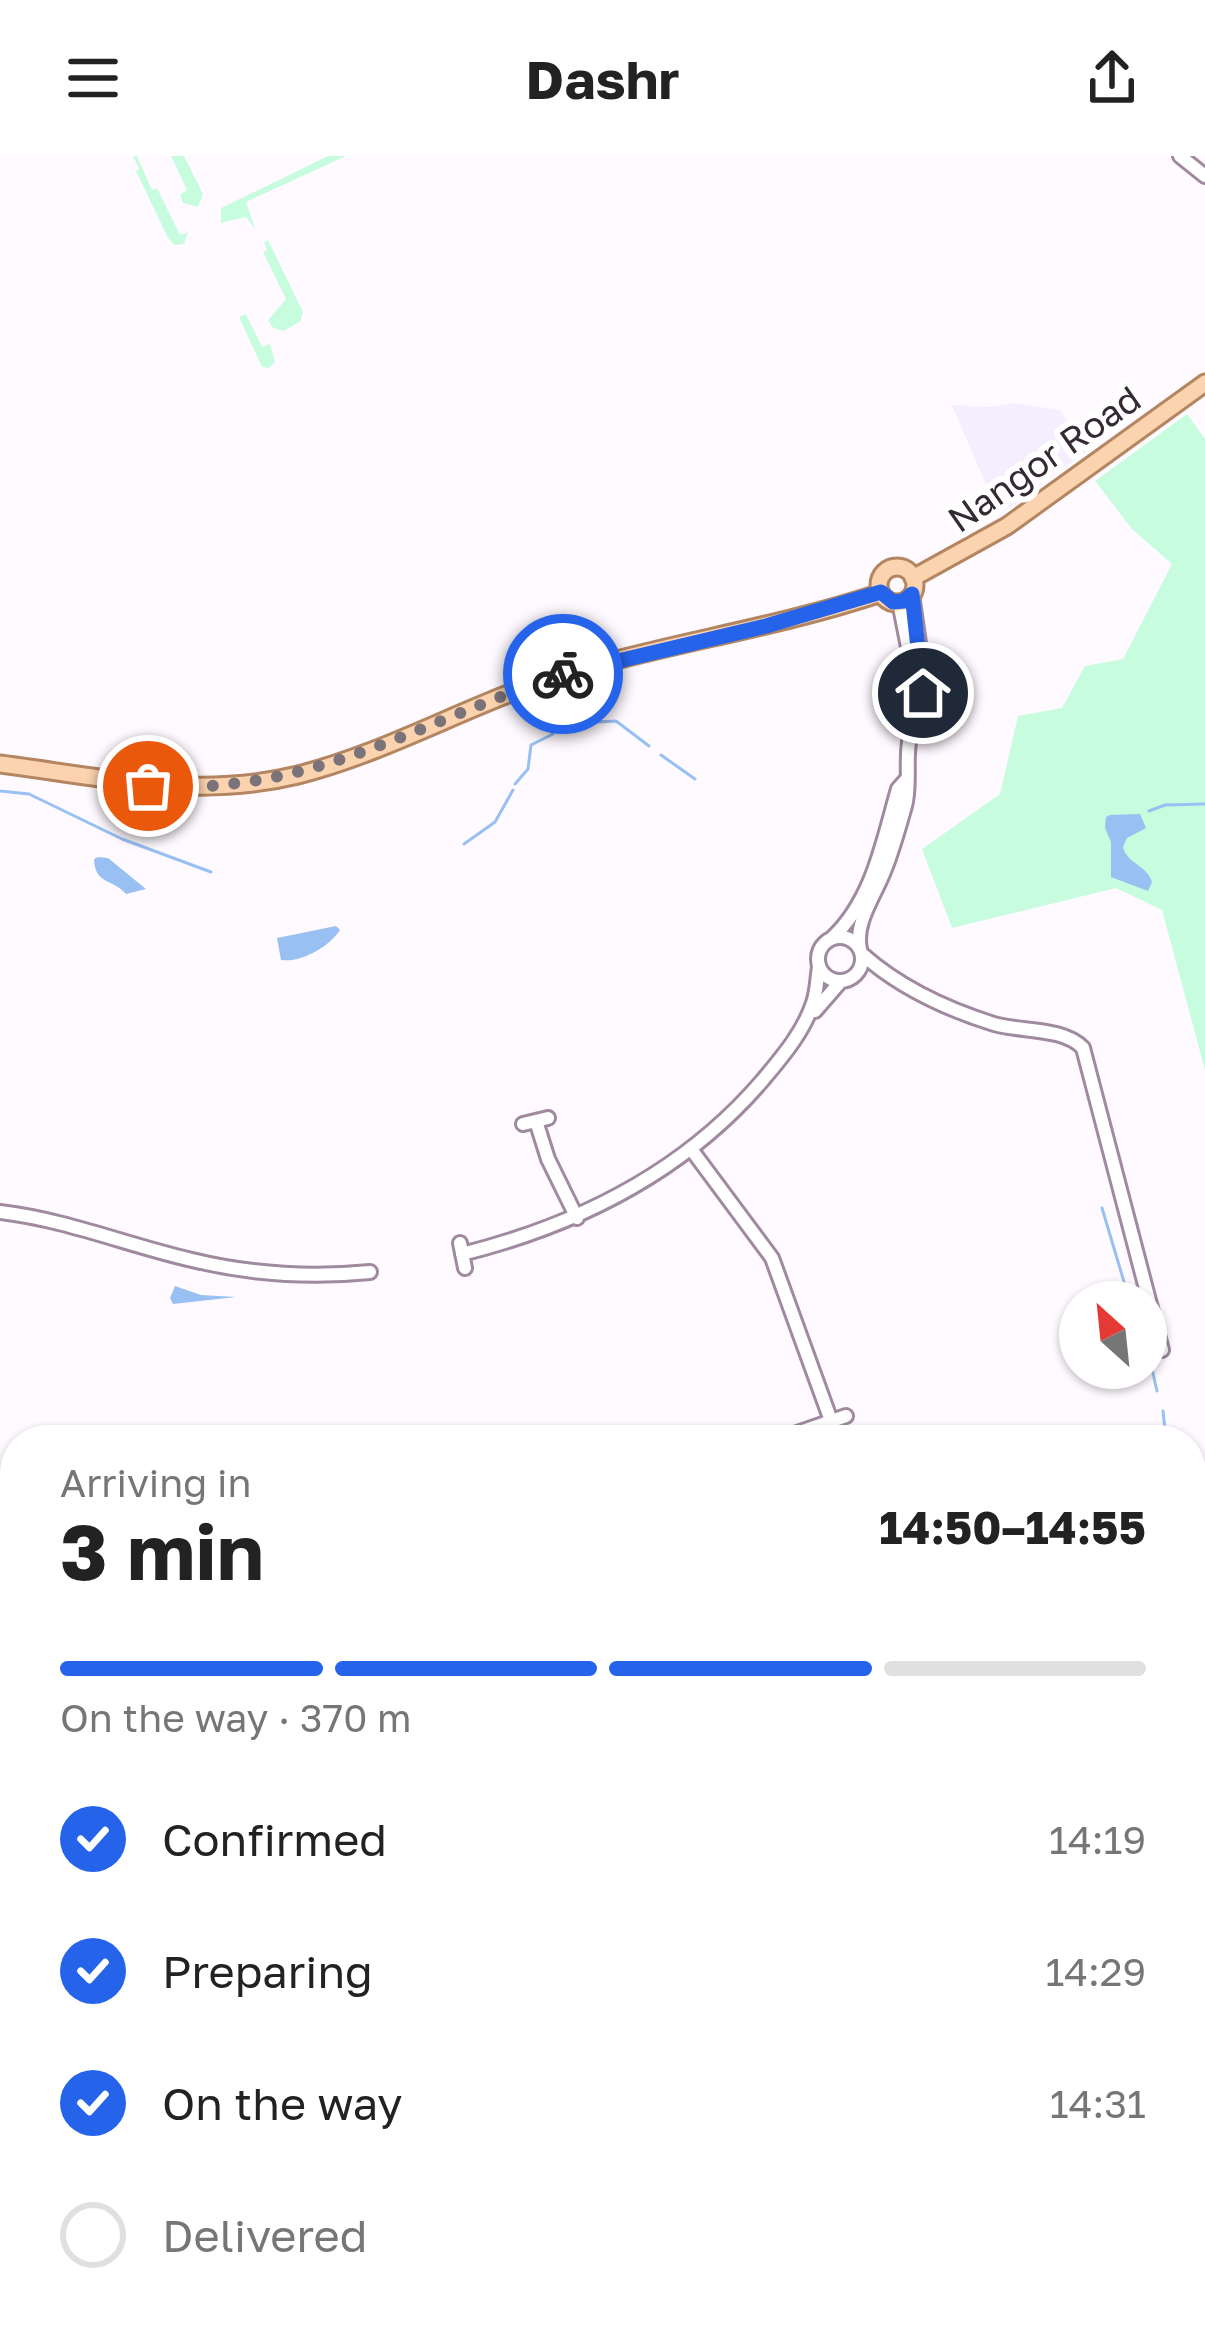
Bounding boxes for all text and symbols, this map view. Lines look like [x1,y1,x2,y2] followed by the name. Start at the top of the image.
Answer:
[60,45,126,111] icon: menu
[1079,45,1145,111] icon: share
[526,46,679,111] text: Dashr
[939,377,1148,541] street label: Nangor Road
[503,614,623,734] courier
[530,641,596,707] icon: bike
[872,642,974,744] pin
[890,660,956,726] icon: home
[97,735,199,837] pin
[115,753,181,819] icon: bag
[1059,1281,1167,1389] north arrow
[1059,1281,1167,1389] map controls
[60,1459,251,1506] text: Arriving in
[879,1500,1146,1554] text: 14:50–14:55
[60,1504,264,1597] text: 3 min
[60,1694,412,1741] text: On the way · 370 m
[60,1806,126,1872] icon: check
[162,1812,387,1866] text: Confirmed
[1049,1816,1146,1863] text: 14:19
[60,1938,126,2004] icon: check
[162,1944,373,1998] text: Preparing
[1045,1948,1146,1995] text: 14:29
[60,2070,126,2136] icon: check
[162,2076,403,2130] text: On the way
[1050,2080,1146,2127] text: 14:31
[162,2208,367,2262] text: Delivered

